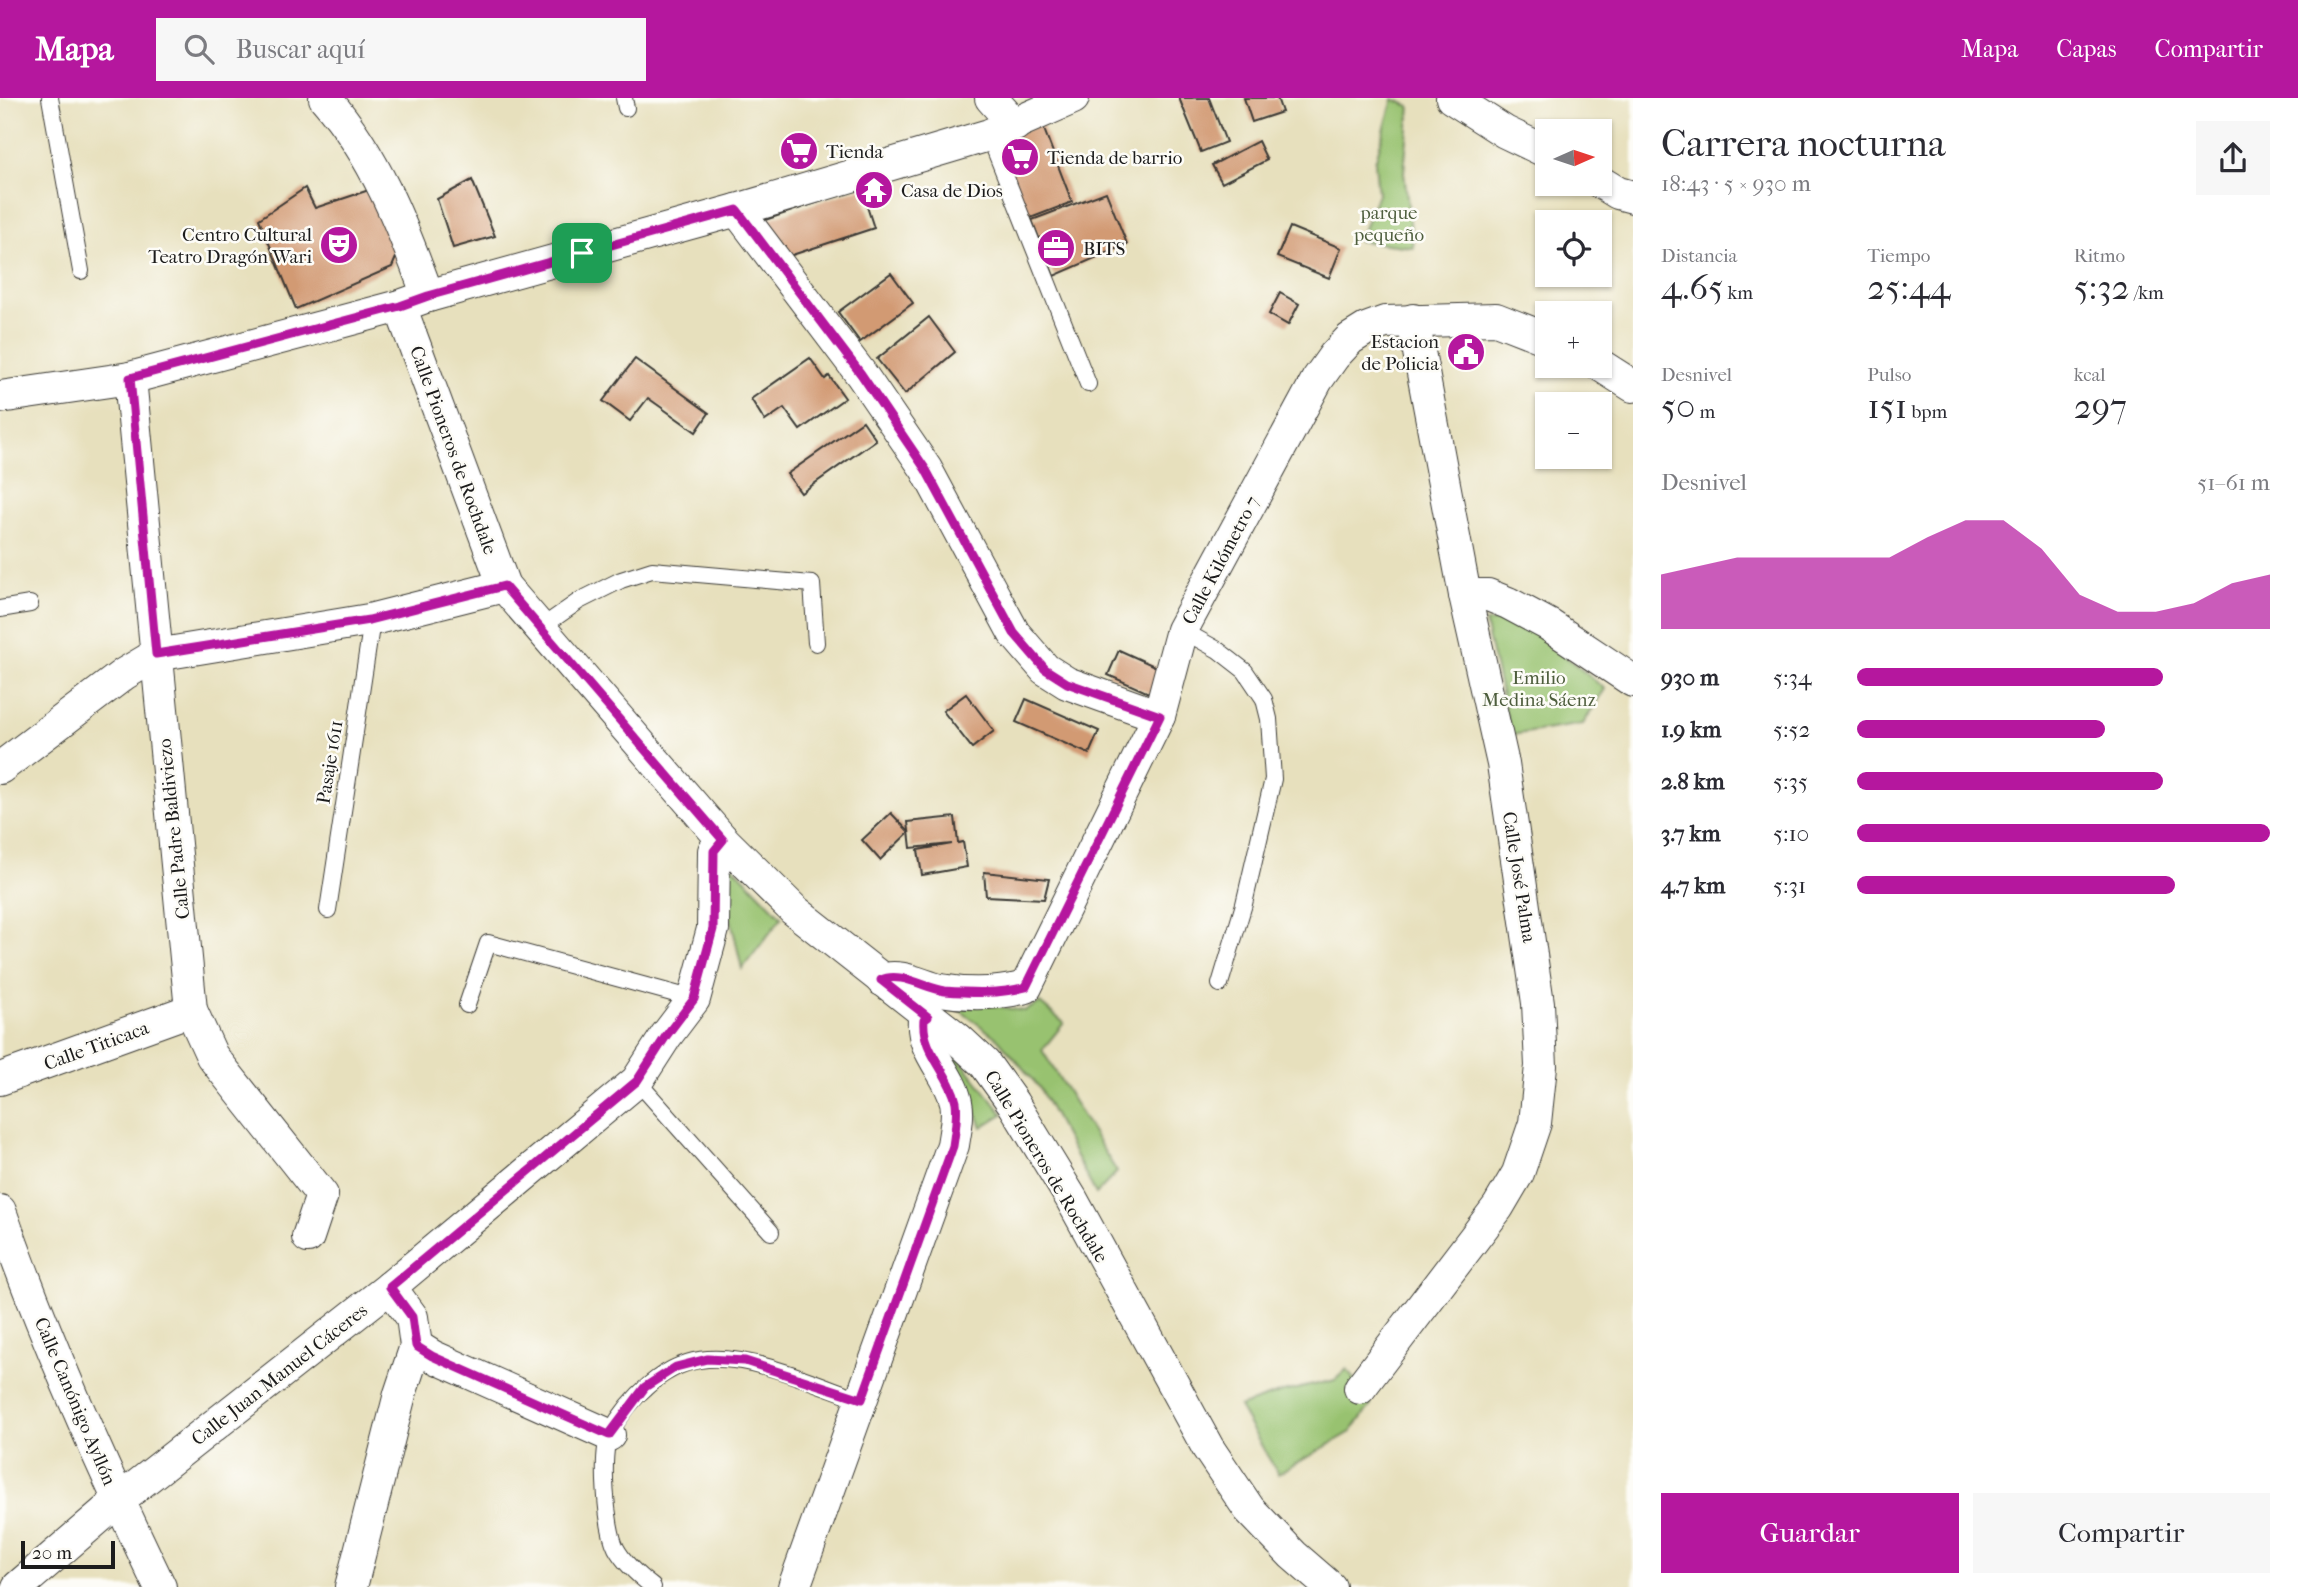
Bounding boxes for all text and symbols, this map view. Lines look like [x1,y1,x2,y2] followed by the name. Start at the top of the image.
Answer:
[156,18,646,81] search box
[35,30,114,69] text: Mapa
[180,30,218,68] icon: search
[236,34,365,65] text: Buscar aquí
[1961,35,2018,63] text: Mapa
[2056,35,2117,63] text: Capas
[2155,35,2263,63] text: Compartir
[1535,119,1612,196] north arrow
[1535,119,1612,469] map controls
[1661,121,1946,166] text: Carrera nocturna
[2196,121,2270,195] button: share
[778,130,820,172] supermarket icon: Tienda
[999,136,1041,178] supermarket icon: Tienda de barrio
[826,141,884,163] place label: Tienda
[1047,147,1183,169] place label: Tienda de barrio
[853,169,895,211] temple icon: Casa de Dios
[1661,170,1811,197] text: 18:43 · 5 × 930 m
[901,180,1003,202] place label: Casa de Dios
[1353,202,1424,246] park label: parque pequeño
[1535,210,1612,287] button: locate
[552,223,612,283] pin
[148,224,312,268] place label: Centro Cultural Teatro Dragón Wari
[318,224,360,266] theatre icon: Centro Cultural Teatro Dragón Wari
[1035,227,1077,269] office icon: BITS
[563,234,601,272] icon: arrive
[1083,238,1125,260] place label: BITS
[1661,245,1737,267] text: Distancia
[1867,245,1930,267] text: Tiempo
[2074,245,2125,267] text: Ritmo
[1661,267,1723,308] text: 4.65
[1867,267,1950,308] text: 25:44
[2074,267,2130,308] text: 5:32
[1723,282,1753,304] text: km
[2130,282,2164,304] text: /km
[1535,301,1612,378] button: +
[1361,331,1439,375] place label: Estacion de Policia
[1445,331,1487,373] public building icon: Estacion de Policia
[405,343,501,558] street label: Calle Pioneros de Rochdale
[1661,364,1732,386] text: Desnivel
[1867,364,1911,386] text: Pulso
[2074,364,2106,386] text: kcal
[1661,386,1695,427] text: 50
[1867,386,1907,427] text: 151
[2074,386,2127,427] text: 297
[1535,392,1612,469] button: −
[1695,401,1715,423] text: m
[1907,401,1947,423] text: bpm
[1661,469,1747,496] text: Desnivel
[2197,469,2270,496] text: 51–61 m
[1178,493,1264,628] street label: Calle Kilómetro 7
[1661,664,1719,691] text: 930 m
[1773,664,1812,691] text: 5:34
[1482,667,1596,711] park label: Emilio Medina Sáenz
[1661,716,1721,743] text: 1.9 km
[1773,716,1810,743] text: 5:52
[313,719,347,806] street label: Pasaje 1611
[154,737,194,920] street label: Calle Padre Baldiviezo
[1661,768,1725,795] text: 2.8 km
[1773,768,1808,795] text: 5:35
[1498,810,1540,944] street label: Calle José Palma
[1661,820,1721,847] text: 3.7 km
[1773,820,1809,847] text: 5:10
[1661,872,1725,899] text: 4.7 km
[1773,872,1806,899] text: 5:31
[41,1017,152,1075] street label: Calle Titicaca
[980,1066,1112,1267] street label: Calle Pioneros de Rochdale
[187,1299,372,1450] street label: Calle Juan Manuel Cáceres
[30,1314,120,1489] street label: Calle Canónigo Ayllón
[1661,1493,1959,1573] button: Guardar
[1973,1493,2270,1573] button: Compartir
[21,1538,116,1570] scale bar
[32,1542,72,1564] text: 20 m

